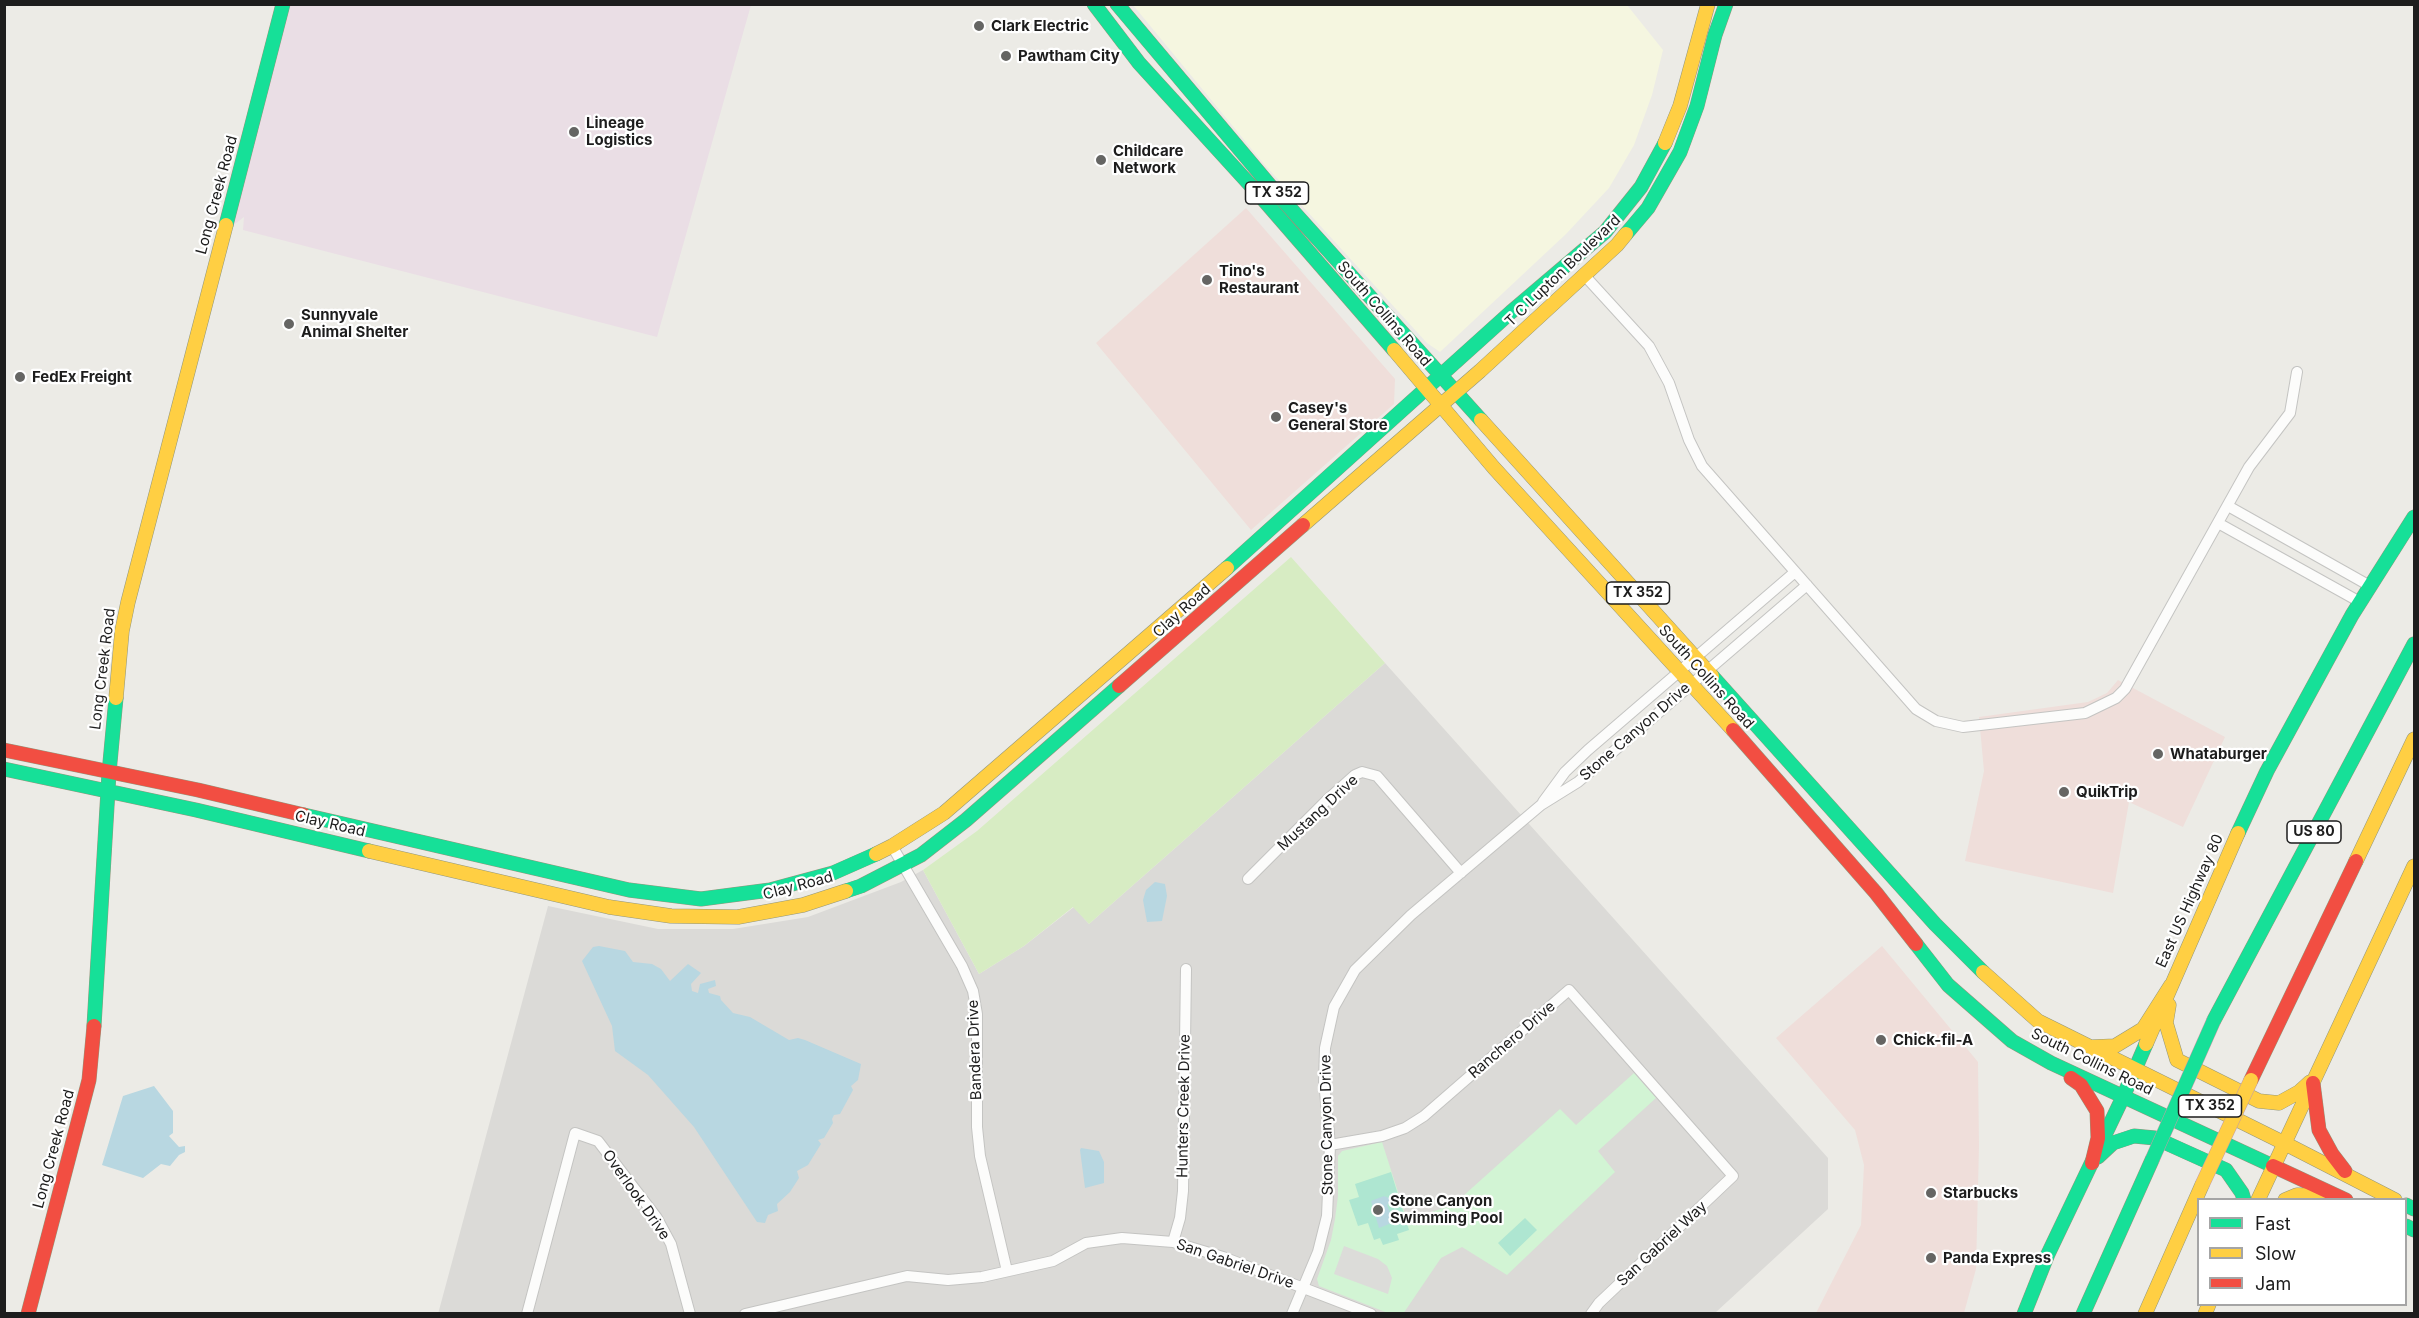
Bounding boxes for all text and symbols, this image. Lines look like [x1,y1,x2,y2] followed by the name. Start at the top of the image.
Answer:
[991,17,1089,35] place label: Clark Electric
[972,19,986,33] marker: Clark Electric
[1018,47,1120,65] place label: Pawtham City
[999,49,1013,63] marker: Pawtham City
[586,114,652,149] place label: Lineage Logistics
[567,125,581,139] marker: Lineage Logistics
[192,134,242,256] street label: Long Creek Road
[1113,142,1183,177] place label: Childcare Network
[1094,153,1108,167] marker: Childcare Network
[1246,182,1308,204] road number: TX 352
[1502,211,1624,331] street label: T C Lupton Boulevard
[1333,258,1435,370] street label: South Collins Road
[1219,262,1299,297] place label: Tino's Restaurant
[1200,273,1214,287] marker: Tino's Restaurant
[301,306,408,341] place label: Sunnyvale Animal Shelter
[282,317,296,331] marker: Sunnyvale Animal Shelter
[32,368,132,386] place label: FedEx Freight
[13,370,27,384] marker: FedEx Freight
[1288,399,1388,434] place label: Casey's General Store
[1269,410,1283,424] marker: Casey's General Store
[1149,580,1215,642] street label: Clay Road
[1606,582,1670,604] road number: TX 352
[87,607,119,731] street label: Long Creek Road
[1655,621,1757,733] street label: South Collins Road
[1576,679,1694,785] street label: Stone Canyon Drive
[2170,745,2267,763] place label: Whataburger
[2151,747,2165,761] marker: Whataburger
[1274,771,1362,855] street label: Mustang Drive
[2076,783,2138,801] place label: QuikTrip
[2057,785,2071,799] marker: QuikTrip
[293,807,367,841] street label: Clay Road
[2287,821,2341,843] road number: US 80
[2152,831,2228,971] street label: East US Highway 80
[761,868,835,904] street label: Clay Road
[1465,997,1559,1083] street label: Ranchero Drive
[964,999,986,1101] street label: Bandera Drive
[2028,1025,2156,1099] street label: South Collins Road
[1893,1031,1973,1049] place label: Chick-fil-A
[1874,1033,1888,1047] marker: Chick-fil-A
[1174,1034,1194,1178] street label: Hunters Creek Drive
[1317,1055,1337,1195] street label: Stone Canyon Drive
[29,1088,79,1210] street label: Long Creek Road
[2178,1095,2242,1117] road number: TX 352
[598,1147,674,1243] street label: Overlook Drive
[1943,1184,2018,1202] place label: Starbucks
[1924,1186,1938,1200] marker: Starbucks
[1390,1192,1503,1227] place label: Stone Canyon Swimming Pool
[1613,1198,1711,1290] street label: San Gabriel Way
[2197,1198,2407,1306] legend
[1371,1203,1385,1217] marker: Stone Canyon Swimming Pool
[2255,1213,2291,1234] text: Fast
[1174,1235,1296,1293] street label: San Gabriel Drive
[2255,1243,2296,1264] text: Slow
[1943,1249,2051,1267] place label: Panda Express
[1924,1251,1938,1265] marker: Panda Express
[2255,1273,2291,1294] text: Jam

